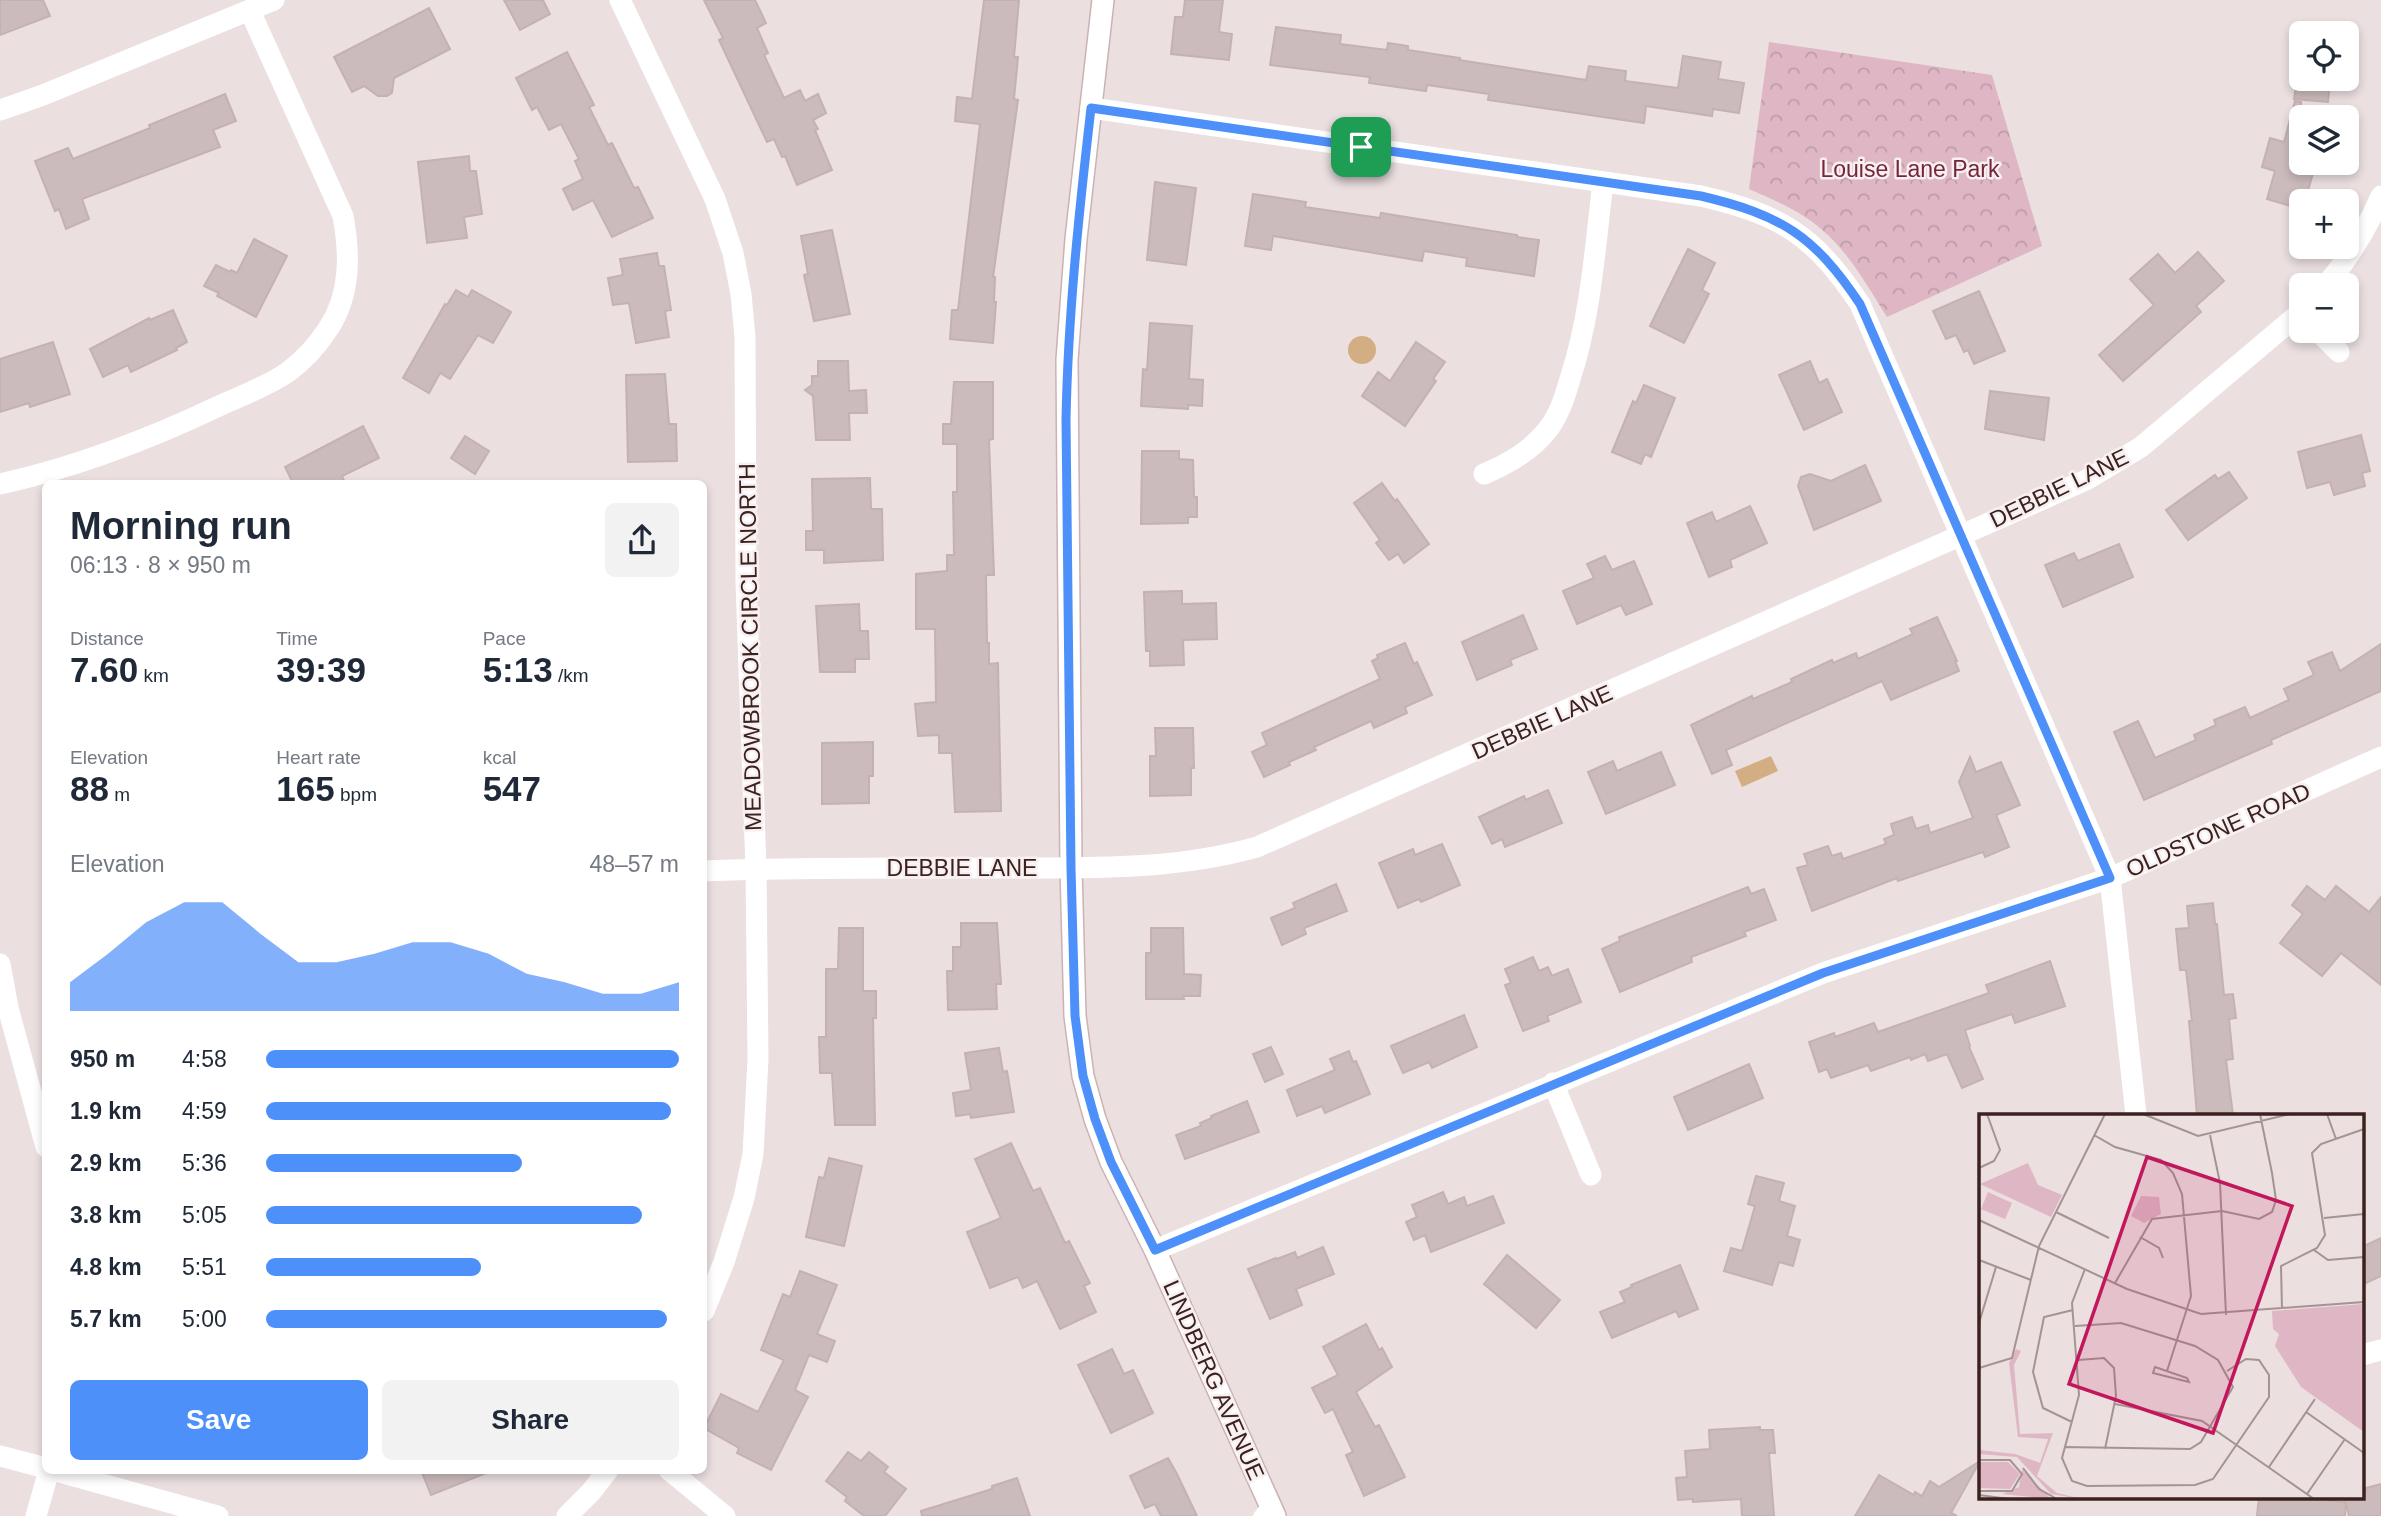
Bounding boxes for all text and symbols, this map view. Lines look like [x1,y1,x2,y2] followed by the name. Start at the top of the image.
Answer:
[2289,21,2359,343] map controls
[2289,21,2359,91] button: locate
[2289,105,2359,175] button: layers
[1331,117,1391,177] pin
[1342,128,1380,166] icon: arrive
[1820,156,2000,182] park label: Louise Lane Park
[2289,189,2359,259] button: +
[2289,273,2359,343] button: −
[1986,443,2132,533] street label: DEBBIE LANE
[734,463,766,831] street label: MEADOWBROOK CIRCLE NORTH
[605,503,679,577] button: share
[70,505,292,547] text: Morning run
[70,552,251,578] text: 06:13 · 8 × 950 m
[70,628,144,649] text: Distance
[276,628,318,649] text: Time
[483,628,526,649] text: Pace
[70,650,138,689] text: 7.60
[276,650,366,689] text: 39:39
[483,650,553,689] text: 5:13
[138,665,169,686] text: km
[553,665,589,686] text: /km
[1468,679,1616,765] street label: DEBBIE LANE
[70,747,148,768] text: Elevation
[276,747,361,768] text: Heart rate
[483,747,516,768] text: kcal
[70,769,109,808] text: 88
[276,769,335,808] text: 165
[483,769,541,808] text: 547
[2122,778,2314,882] street label: OLDSTONE ROAD
[109,784,130,805] text: m
[335,784,377,805] text: bpm
[70,851,165,877] text: Elevation
[589,851,679,877] text: 48–57 m
[887,855,1037,881] street label: DEBBIE LANE
[70,1046,135,1072] text: 950 m
[182,1046,227,1072] text: 4:58
[70,1098,142,1124] text: 1.9 km
[182,1098,227,1124] text: 4:59
[1979,1114,2364,1498] inset map
[70,1150,142,1176] text: 2.9 km
[182,1150,227,1176] text: 5:36
[70,1202,142,1228] text: 3.8 km
[182,1202,227,1228] text: 5:05
[70,1254,142,1280] text: 4.8 km
[182,1254,227,1280] text: 5:51
[1158,1276,1270,1484] street label: LINDBERG AVENUE
[70,1306,142,1332] text: 5.7 km
[182,1306,227,1332] text: 5:00
[70,1380,368,1460] button: Save
[382,1380,679,1460] button: Share

